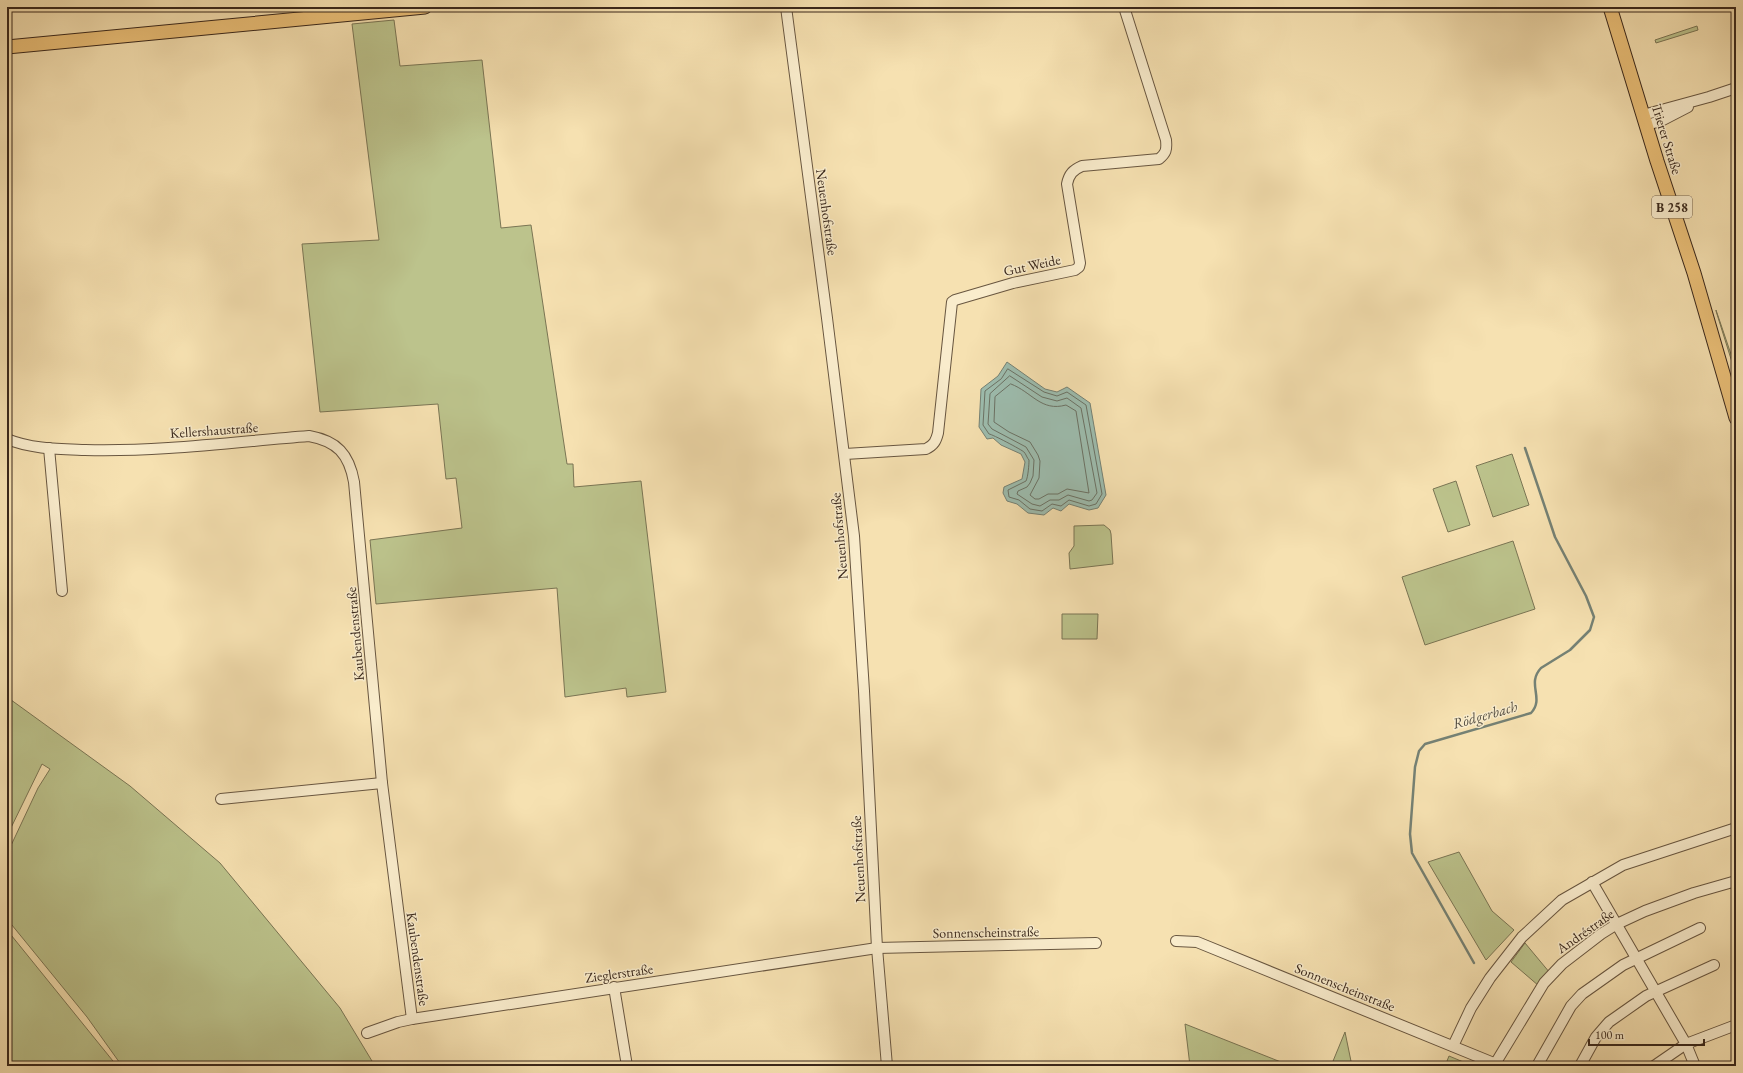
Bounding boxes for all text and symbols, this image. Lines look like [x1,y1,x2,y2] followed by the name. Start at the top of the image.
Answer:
[1648,102,1686,177] street label: Trierer Straße
[812,168,842,257] street label: Neuenhofstraße
[1652,196,1692,218] road number: B 258
[1002,250,1063,280] street label: Gut Weide
[169,418,259,442] street label: Kellershaustraße
[826,491,852,580] street label: Neuenhofstraße
[342,586,368,682] street label: Kaubendenstraße
[1450,696,1520,733] water label: Rödgerbach
[847,815,869,903] street label: Neuenhofstraße
[1552,904,1618,958] street label: Andréstraße
[403,911,434,1007] street label: Kaubendenstraße
[933,922,1040,942] street label: Sonnenscheinstraße
[584,959,655,987] street label: Zieglerstraße
[1292,959,1398,1015] street label: Sonnenscheinstraße
[1589,1021,1704,1047] scale bar
[1595,1027,1625,1043] text: 100 m

